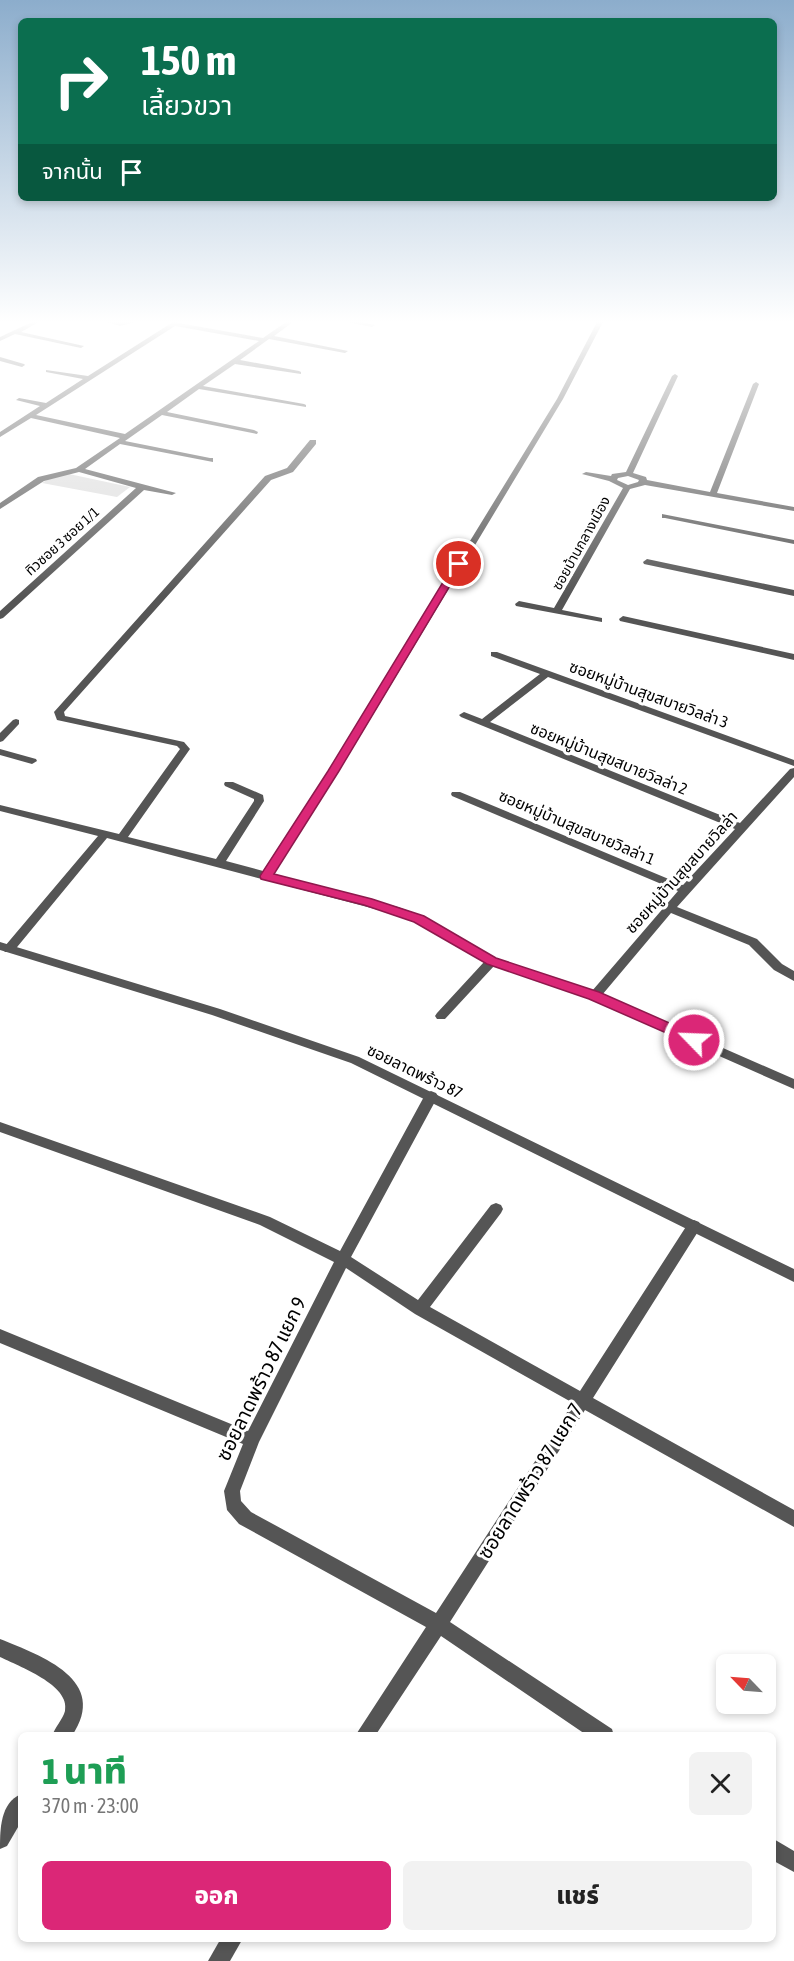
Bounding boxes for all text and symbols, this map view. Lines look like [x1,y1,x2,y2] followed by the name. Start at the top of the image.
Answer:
[141,36,236,84] text: 150 m
[42,42,120,120] icon: right
[141,90,232,121] text: เลี้ยวขวา
[115,156,148,189] icon: arrive
[42,158,103,184] text: จากนั้น
[549,493,613,593] street label: ซอยบ้านกลางเมือง
[22,504,102,578] street label: ทิวซอย 3 ซอย 1/1
[433,538,484,589] pin
[442,547,475,580] icon: arrive
[567,657,731,732] street label: ซอยหมู่บ้านสุขสบายวิลล่า 3
[527,718,690,799] street label: ซอยหมู่บ้านสุขสบายวิลล่า 2
[496,786,658,869] street label: ซอยหมู่บ้านสุขสบายวิลล่า 1
[621,807,741,937] street label: ซอยหมู่บ้านสุขสบายวิลล่า
[662,1008,726,1072] position arrow
[364,1040,466,1102] street label: ซอยลาดพร้าว 87
[211,1293,310,1464] street label: ซอยลาดพร้าว 87 แยก 9
[472,1399,587,1563] street label: ซอยลาดพร้าว 87 แยก 7
[716,1654,776,1714] north arrow
[716,1654,776,1714] map controls
[42,1750,127,1792] text: 1 นาที
[689,1752,752,1815] button: close
[42,1794,139,1817] text: 370 m · 23:00
[42,1861,391,1930] button: ออก
[403,1861,752,1930] button: แชร์

